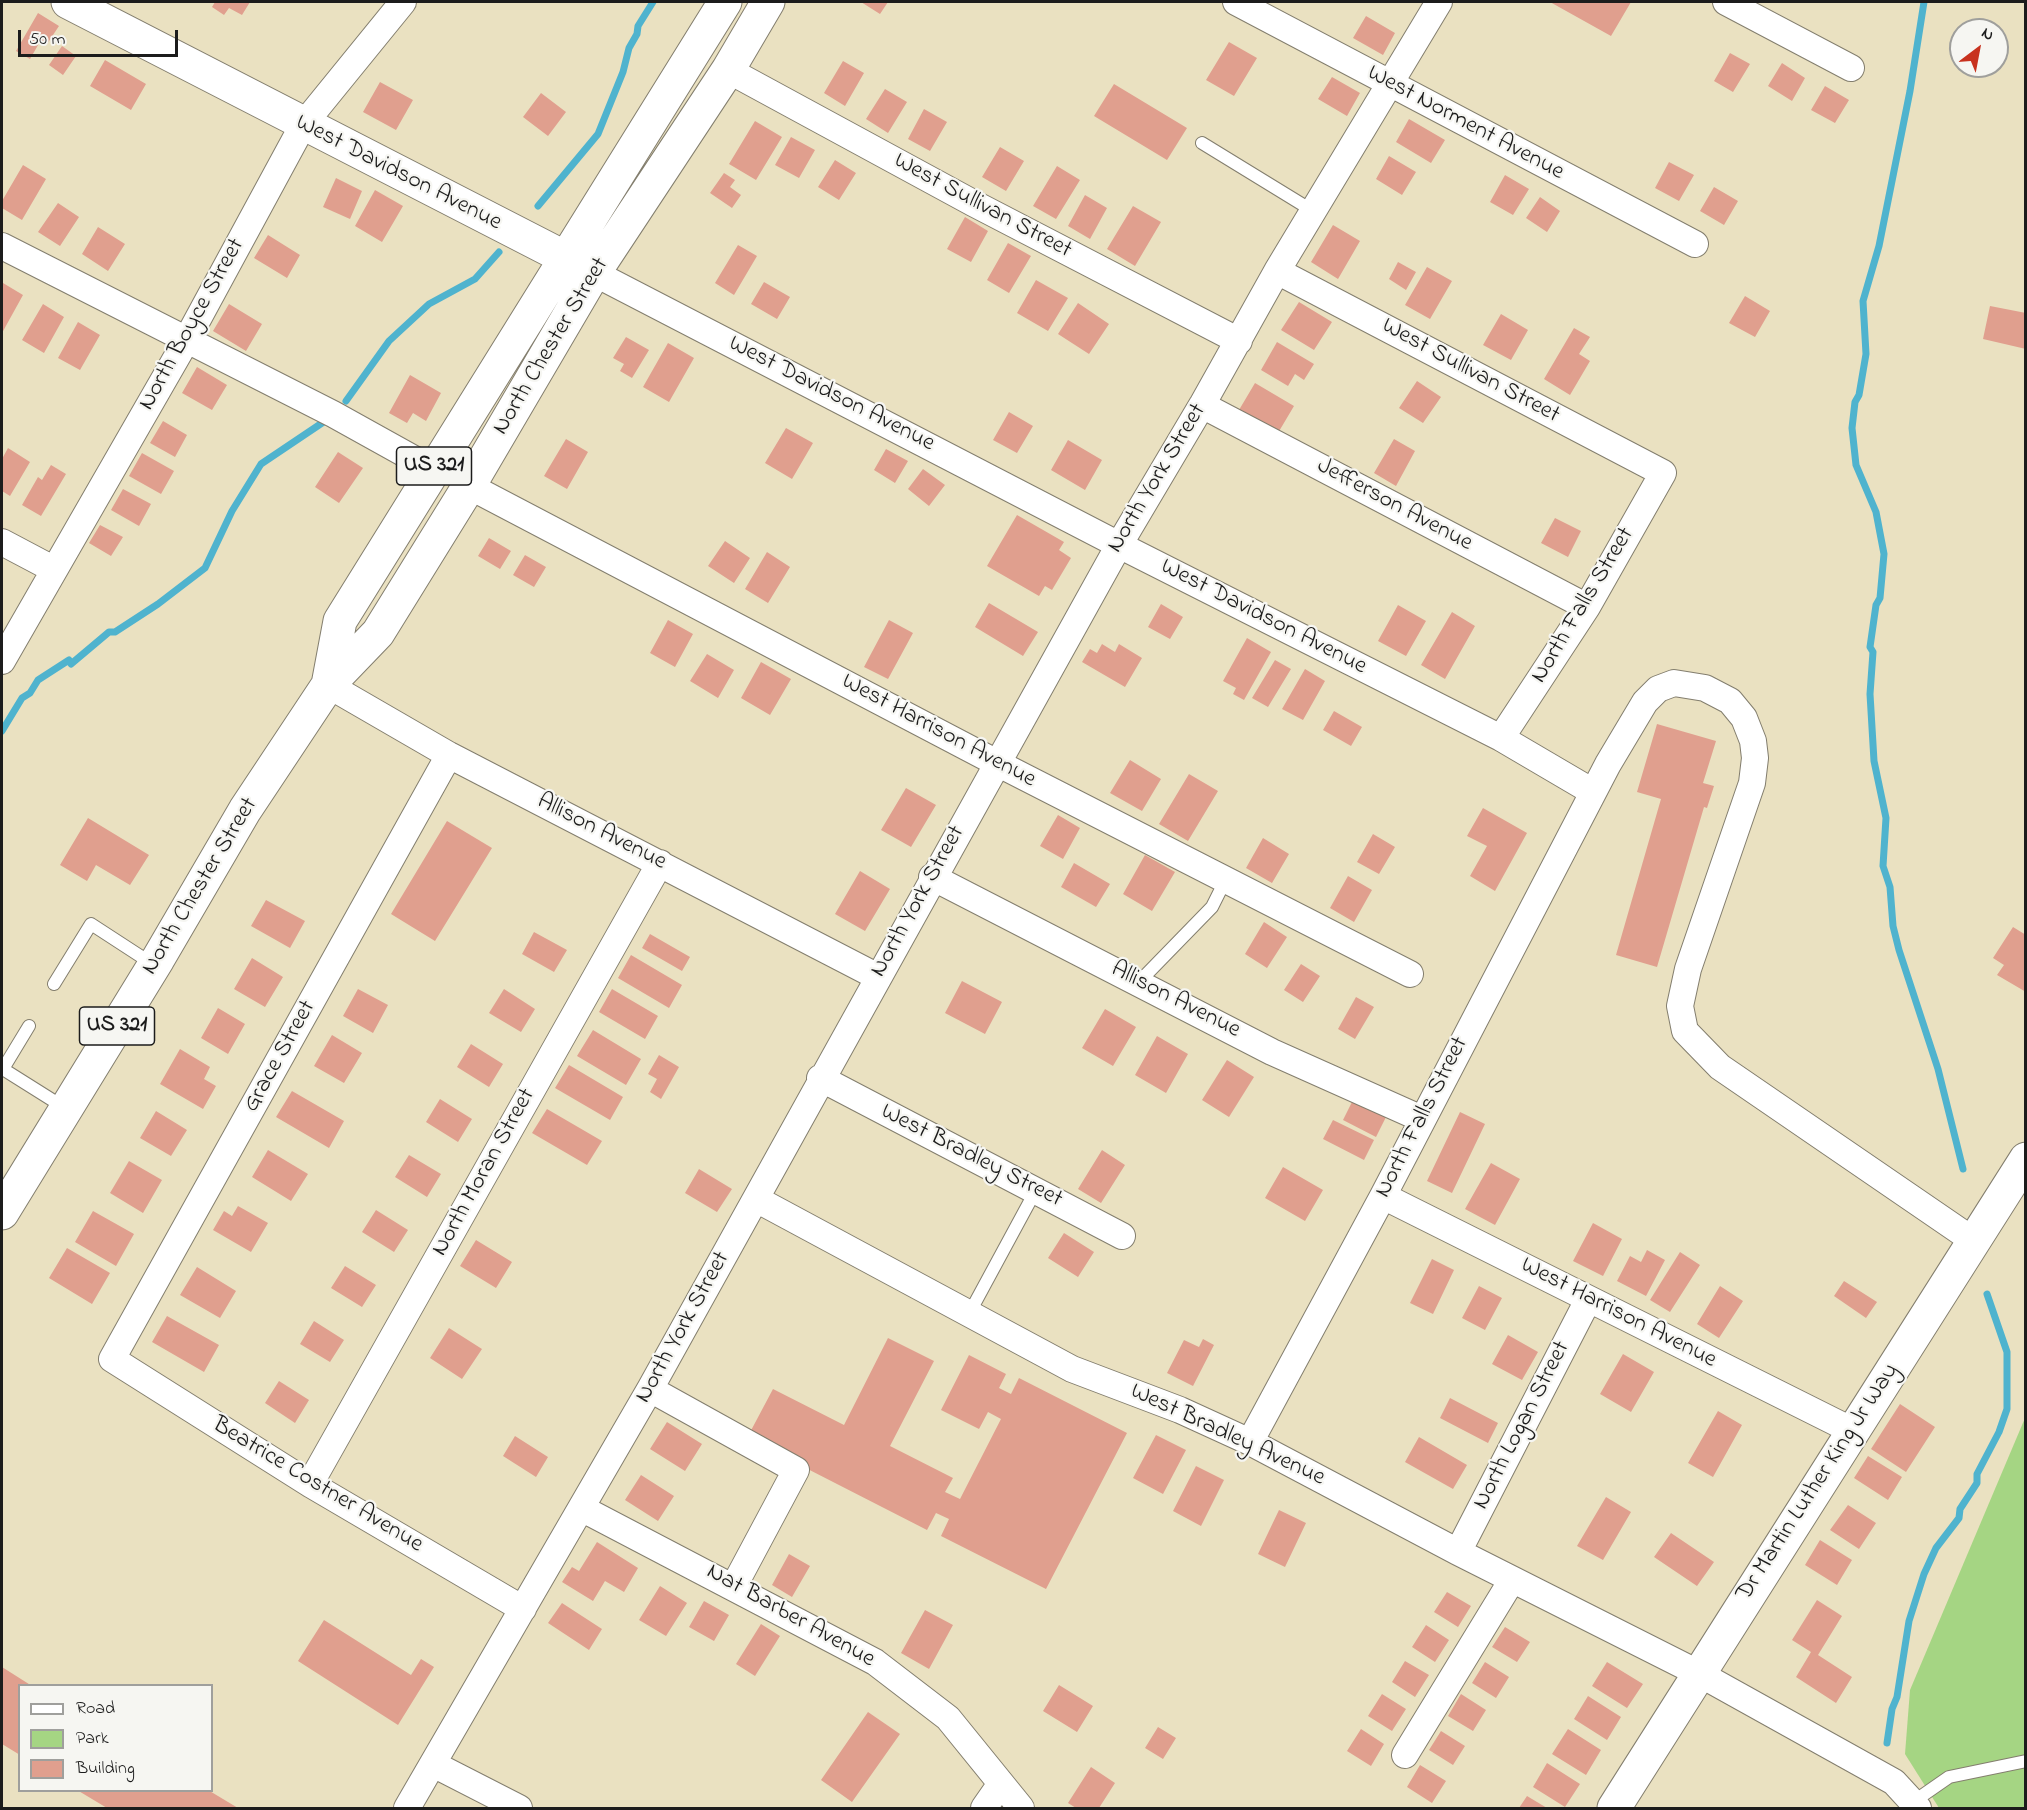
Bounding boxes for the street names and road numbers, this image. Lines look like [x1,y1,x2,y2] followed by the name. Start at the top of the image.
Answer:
[1362,60,1568,188] street label: West Norment Avenue
[290,110,506,238] street label: West Davidson Avenue
[888,148,1076,266] street label: West Sullivan Street
[134,234,252,416] street label: North Boyce Street
[488,253,616,441] street label: North Chester Street
[1376,313,1564,431] street label: West Sullivan Street
[723,331,939,459] street label: West Davidson Avenue
[1102,399,1214,559] street label: North York Street
[396,447,472,485] road number: US 321
[1311,453,1477,559] street label: Jefferson Avenue
[1526,523,1642,689] street label: North Falls Street
[1155,554,1371,682] street label: West Davidson Avenue
[836,669,1040,795] street label: West Harrison Avenue
[531,788,671,878] street label: Allison Avenue
[137,793,265,981] street label: North Chester Street
[865,821,973,983] street label: North York Street
[1105,956,1245,1046] street label: Allison Avenue
[239,996,323,1118] street label: Grace Street
[80,1007,154,1045] road number: US 321
[1370,1033,1476,1203] street label: North Falls Street
[427,1084,543,1262] street label: North Moran Street
[875,1099,1067,1215] street label: West Bradley Street
[630,1247,738,1409] street label: North York Street
[1515,1252,1721,1376] street label: West Harrison Avenue
[1468,1337,1578,1515] street label: North Logan Street
[1731,1359,1907,1607] street label: Dr Martin Luther King Jr Way
[1125,1378,1329,1494] street label: West Bradley Avenue
[206,1412,428,1560] street label: Beatrice Costner Avenue
[701,1559,879,1675] street label: Nat Barber Avenue

